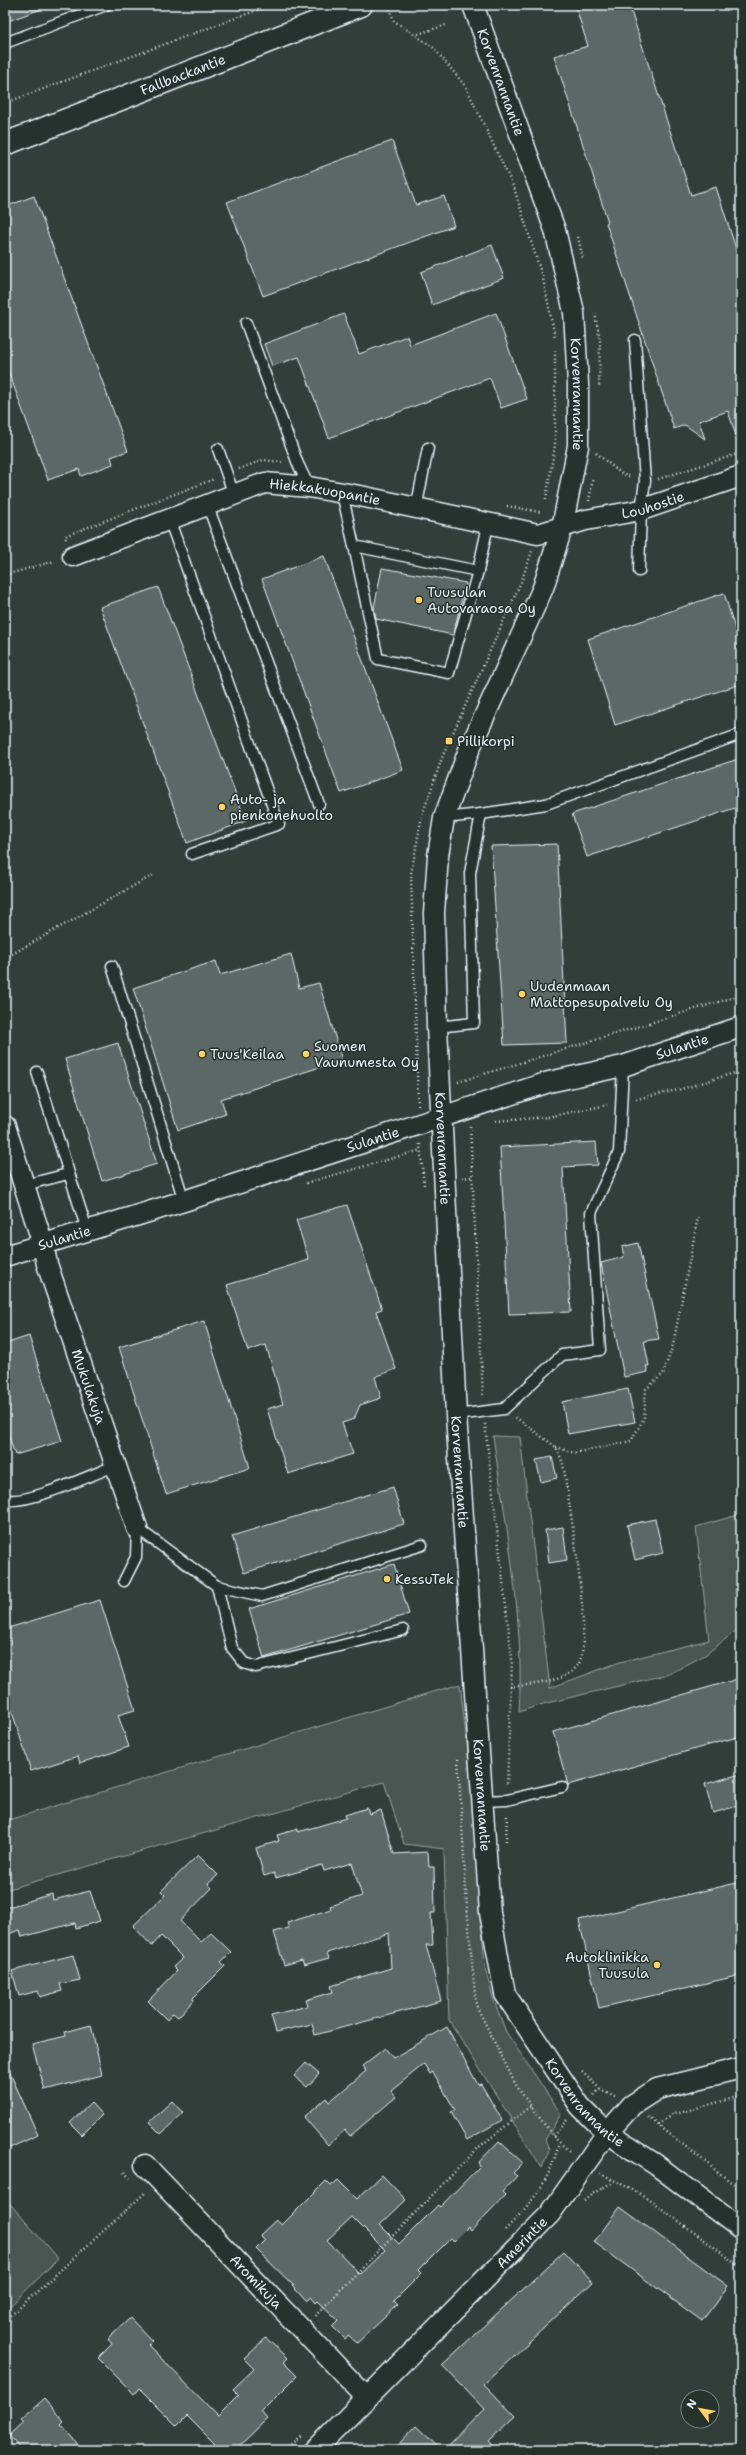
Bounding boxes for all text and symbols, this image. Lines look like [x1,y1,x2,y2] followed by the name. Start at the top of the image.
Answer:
[473,26,529,138] street label: Korvenrannantie
[138,50,228,99] street label: Fallbackantie
[566,337,587,452] street label: Korvenrannantie
[269,474,382,509] street label: Hiekkakuopantie
[620,487,687,522] street label: Louhostie
[427,583,536,617] place label: Tuusulan Autovaraosa Oy
[414,595,424,605] marker: Tuusulan Autovaraosa Oy
[457,732,515,750] place label: Pillikorpi
[444,736,454,746] marker: Pillikorpi
[230,790,333,824] place label: Auto- ja pienkonehuolto
[217,802,227,812] marker: Auto- ja pienkonehuolto
[530,977,673,1011] place label: Uudenmaan Mattopesupalvelu Oy
[517,989,527,999] marker: Uudenmaan Mattopesupalvelu Oy
[653,1029,711,1064] street label: Sulantie
[314,1037,419,1071] place label: Suomen Vaunumesta Oy
[210,1045,284,1063] place label: Tuus'Keilaa
[197,1049,207,1059] marker: Tuus'Keilaa
[301,1049,311,1059] marker: Suomen Vaunumesta Oy
[431,1092,455,1205] street label: Korvenrannantie
[344,1122,402,1156] street label: Sulantie
[36,1221,93,1254] street label: Sulantie
[68,1347,110,1427] street label: Mukulakuja
[447,1415,473,1529] street label: Korvenrannantie
[395,1570,454,1588] place label: KessuTek
[382,1574,392,1584] marker: KessuTek
[469,1738,495,1852] street label: Korvenrannantie
[565,1948,649,1982] place label: Autoklinikka Tuusula
[652,1960,662,1970] marker: Autoklinikka Tuusula
[541,2055,628,2151] street label: Korvenrannantie
[492,2213,551,2272] street label: Amerintie
[226,2251,286,2313] street label: Aromikuja
[680,2389,720,2429] north arrow
[683,2396,701,2412] text: N

